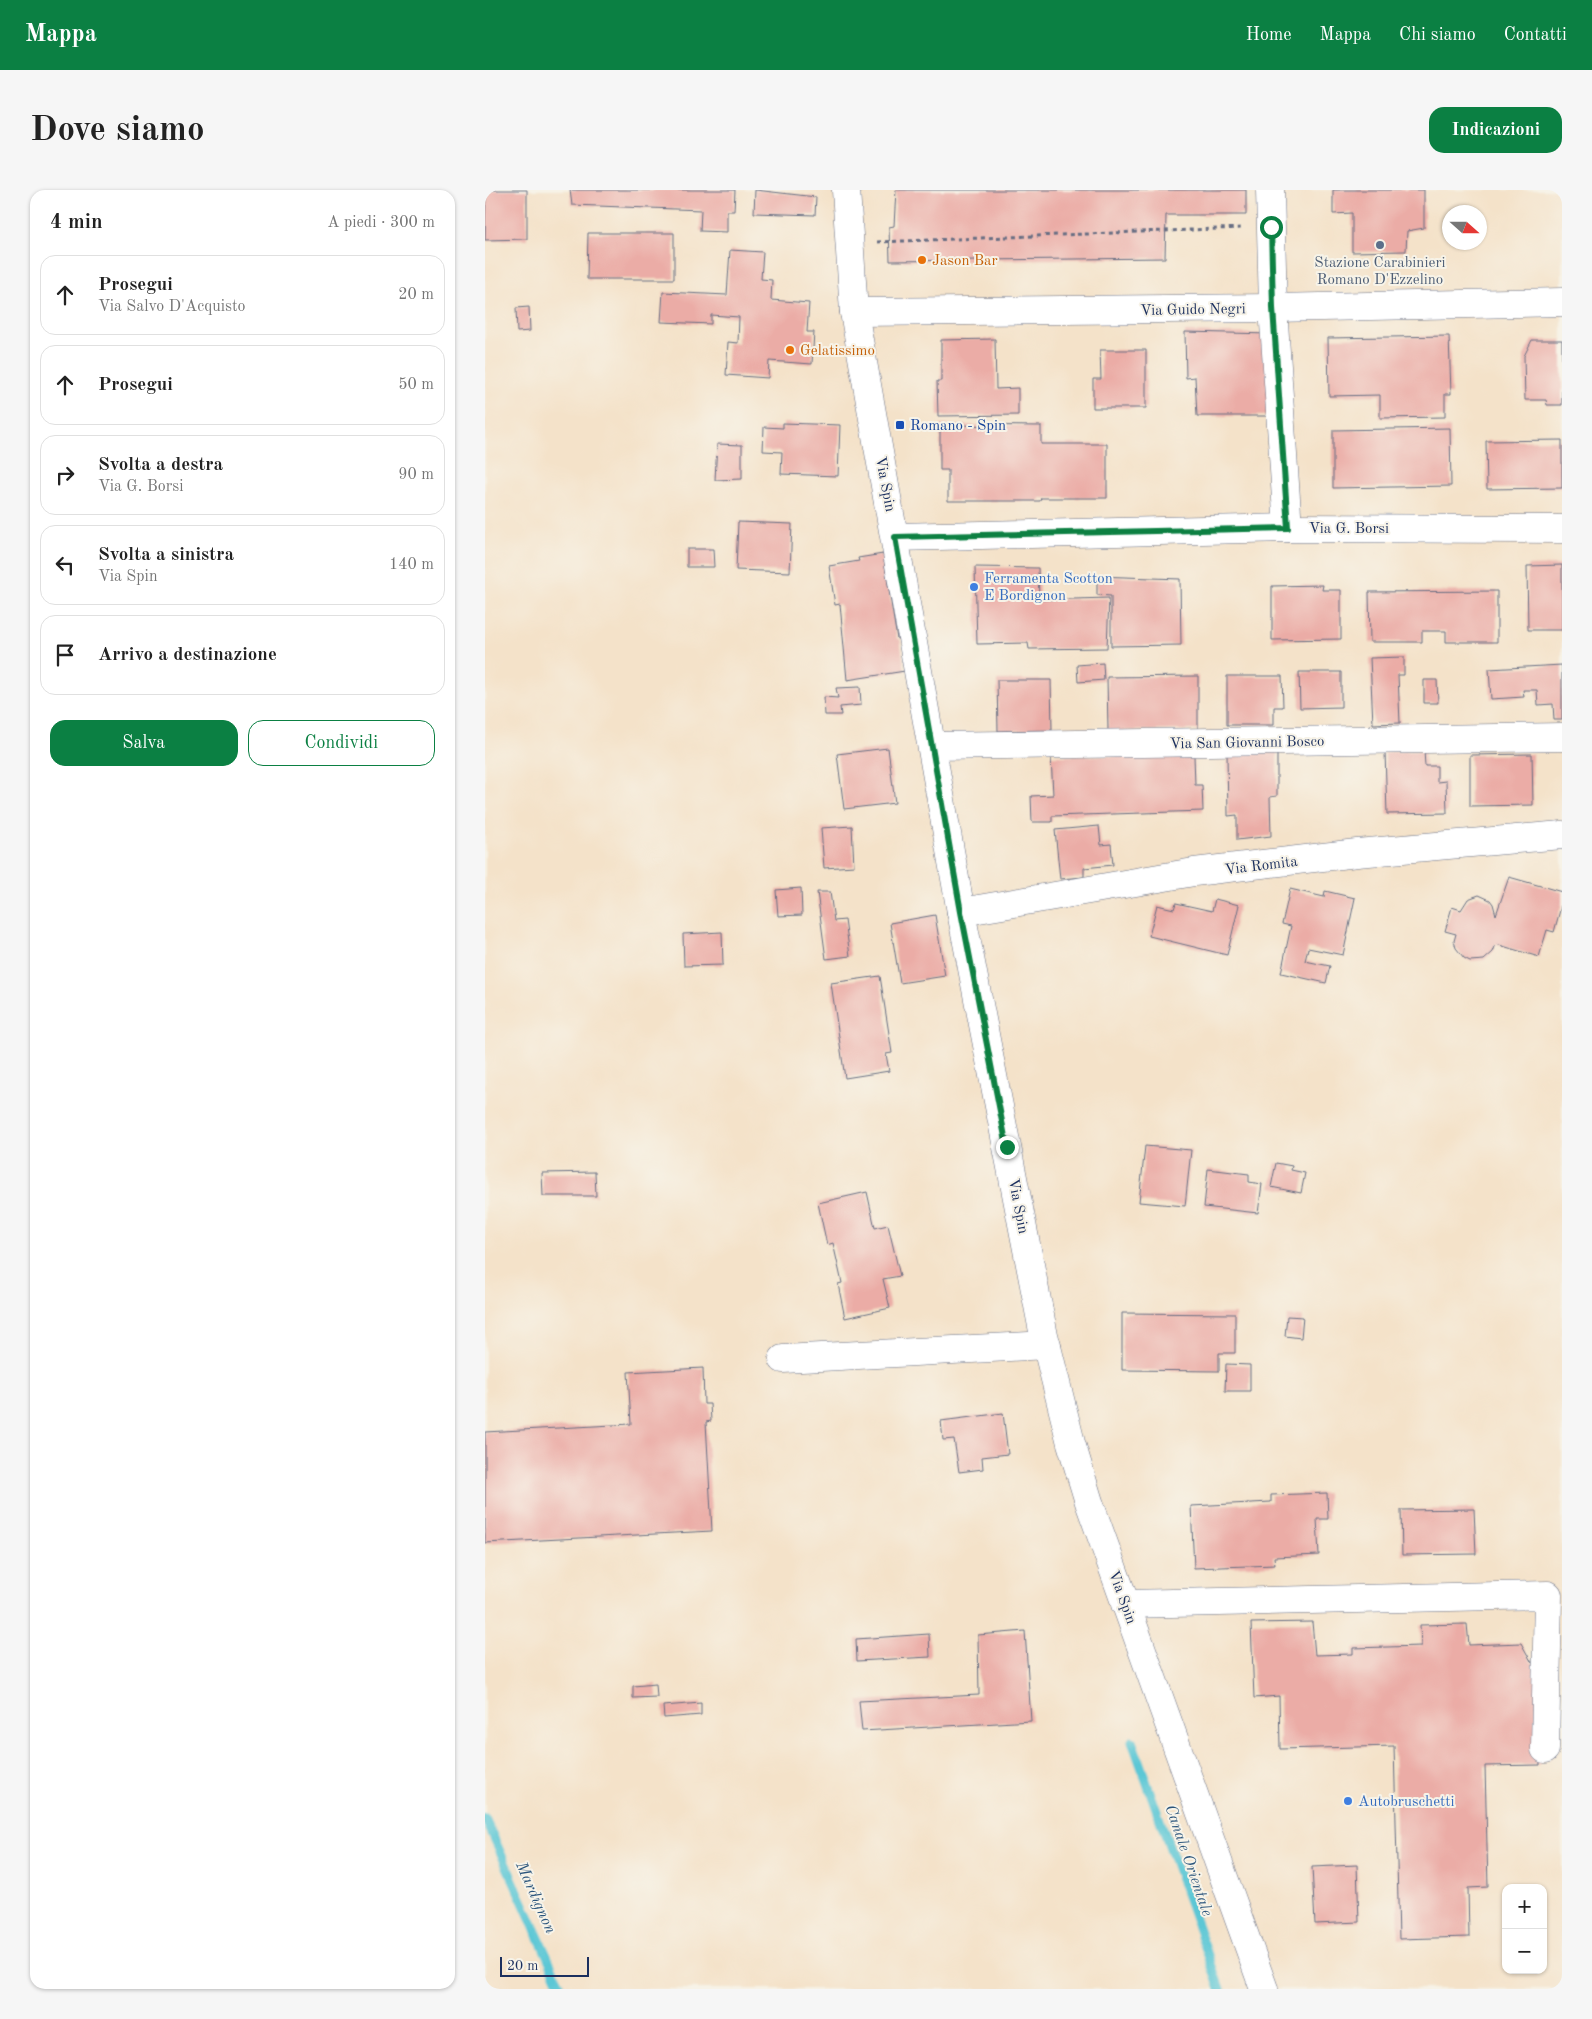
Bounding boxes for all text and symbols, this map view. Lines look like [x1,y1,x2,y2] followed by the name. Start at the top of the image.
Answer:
[25,23,97,47] text: Mappa
[1246,26,1292,44] text: Home
[1320,26,1371,44] text: Mappa
[1399,26,1476,44] text: Chi siamo
[1504,26,1567,44] text: Contatti
[1429,107,1562,153] button: Indicazioni
[30,113,205,148] text: Dove siamo
[1442,205,1487,250] north arrow
[50,212,103,233] text: 4 min
[327,215,435,231] text: A piedi · 300 m
[1260,216,1283,239] route start
[1374,239,1386,251] marker: Stazione Carabinieri Romano D'Ezzelino
[916,254,928,266] marker: Jason Bar
[932,254,998,269] place label: Jason Bar
[1314,256,1446,288] place label: Stazione Carabinieri Romano D'Ezzelino
[98,276,173,295] text: Prosegui
[51,281,79,309] icon: ahead
[398,287,434,303] text: 20 m
[98,299,246,315] text: Via Salvo D'Acquisto
[1140,302,1246,319] street label: Via Guido Negri
[784,344,796,356] marker: Gelatissimo
[800,344,875,359] place label: Gelatissimo
[51,371,79,399] icon: ahead
[98,376,173,395] text: Prosegui
[398,377,434,393] text: 50 m
[894,419,906,431] marker: Romano - Spin
[910,419,1006,434] place label: Romano - Spin
[872,455,897,513] street label: Via Spin
[98,456,223,475] text: Svolta a destra
[51,461,79,489] icon: right
[398,467,434,483] text: 90 m
[98,479,184,495] text: Via G. Borsi
[1309,522,1389,537] street label: Via G. Borsi
[98,546,234,565] text: Svolta a sinistra
[51,551,79,579] icon: left
[389,557,434,573] text: 140 m
[98,569,158,585] text: Via Spin
[984,572,1113,604] place label: Ferramenta Scotton E Bordignon
[968,581,980,593] marker: Ferramenta Scotton E Bordignon
[51,641,79,669] icon: arrive
[98,646,277,665] text: Arrivo a destinazione
[50,720,238,766] button: Salva
[248,720,435,766] button: Condividi
[1169,735,1325,752] street label: Via San Giovanni Bosco
[1224,855,1299,878] street label: Via Romita
[996,1136,1019,1159] route end
[1005,1177,1030,1235] street label: Via Spin
[1105,1569,1138,1626] street label: Via Spin
[1342,1795,1354,1807] marker: Autobruschetti
[1358,1795,1455,1810] place label: Autobruschetti
[1162,1803,1215,1919] water label: Canale Orientale
[512,1858,558,1936] water label: Mardignon
[1502,1884,1547,1974] map controls
[1502,1884,1547,1929] button: +
[1502,1929,1547,1974] button: −
[500,1954,589,1977] scale bar
[507,1959,538,1973] text: 20 m

